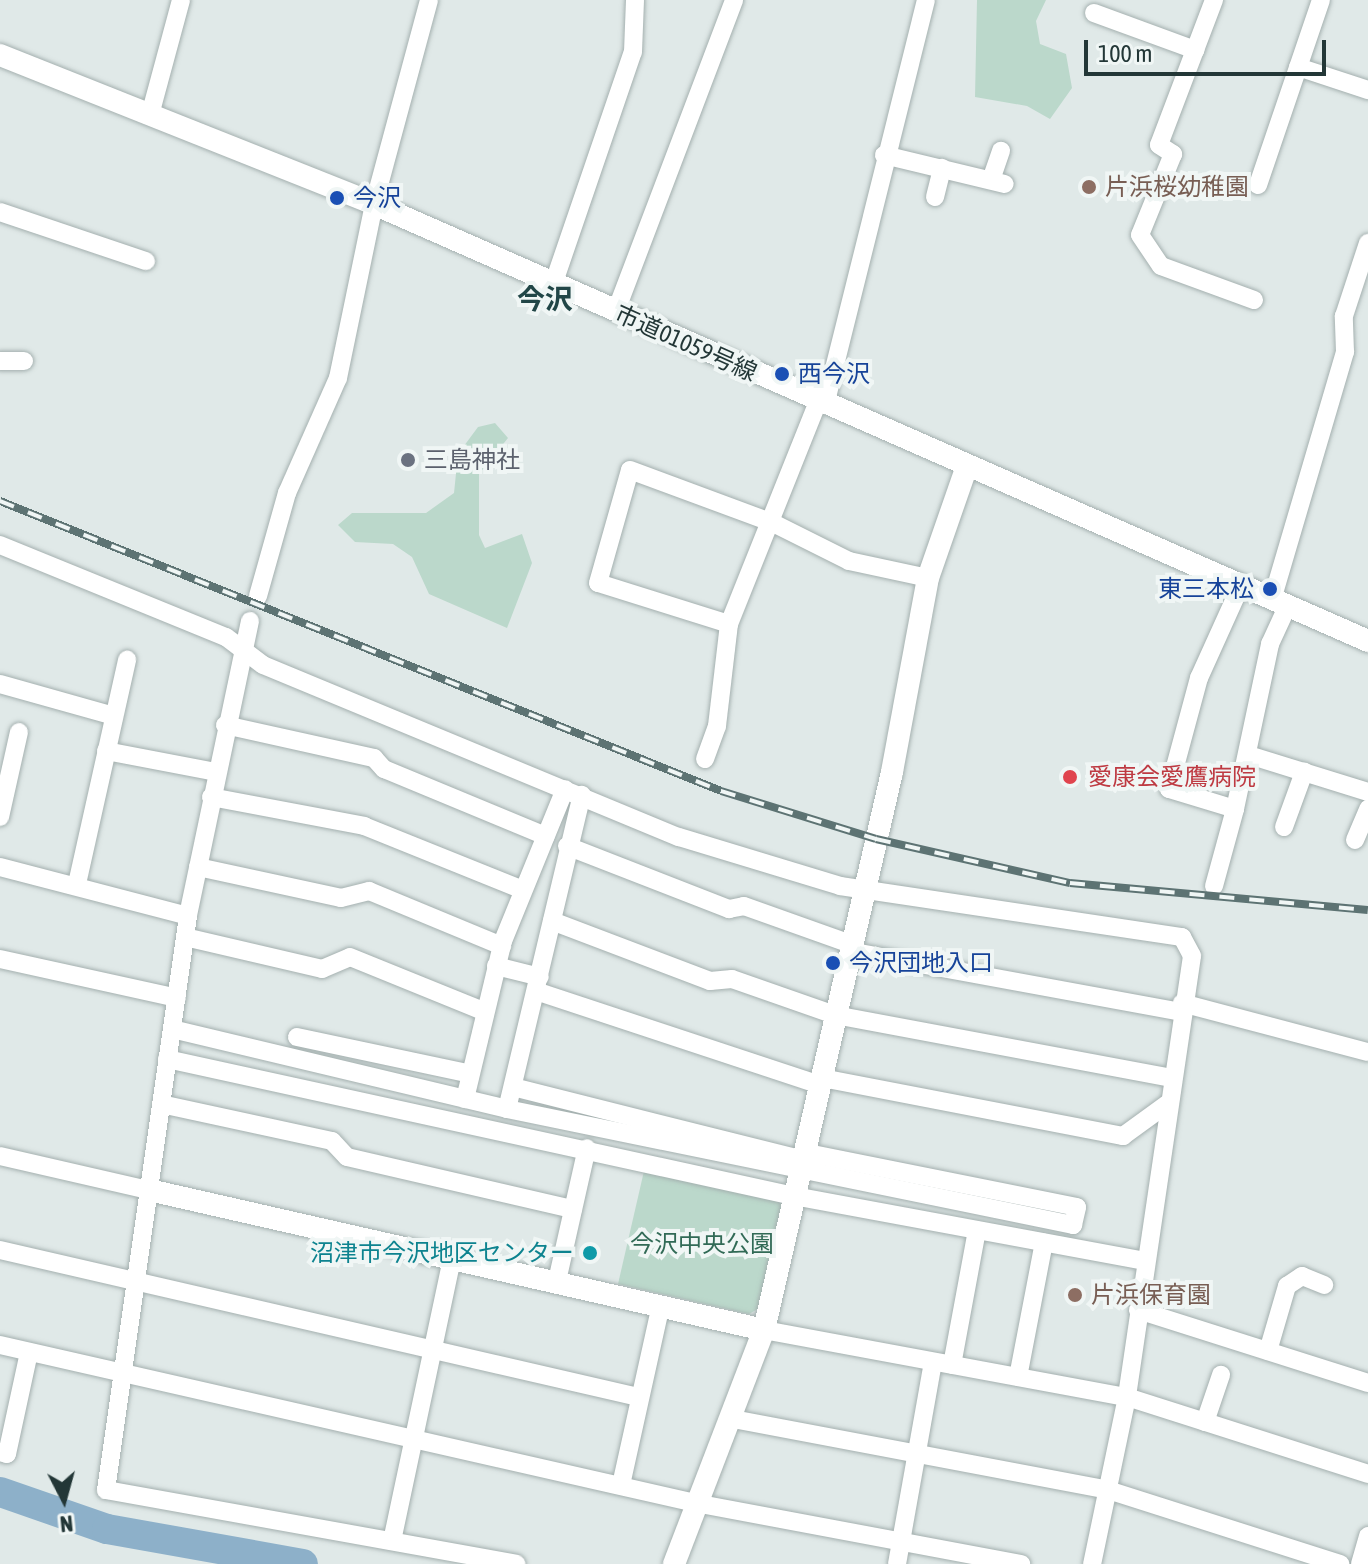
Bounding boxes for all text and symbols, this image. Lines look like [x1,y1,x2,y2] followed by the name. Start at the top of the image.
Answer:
[1088,24,1330,74] scale bar
[1098,40,1152,67] text: 100 m
[1105,173,1249,201] place label: 片浜桜幼稚園
[1080,178,1098,196] marker: 片浜桜幼稚園
[353,184,401,212] place label: 今沢
[328,189,346,207] marker: 今沢
[517,282,573,316] district label: 今沢
[611,299,761,387] street label: 市道01059号線
[798,360,870,388] place label: 西今沢
[773,365,791,383] marker: 西今沢
[424,446,520,474] place label: 三島神社
[399,451,417,469] marker: 三島神社
[1158,575,1254,603] place label: 東三本松
[1261,580,1279,598] marker: 東三本松
[1088,763,1256,791] place label: 愛康会愛鷹病院
[1059,766,1081,788] marker: 愛康会愛鷹病院
[849,949,993,977] place label: 今沢団地入口
[824,954,842,972] marker: 今沢団地入口
[630,1230,774,1258] park label: 今沢中央公園
[310,1239,574,1267] place label: 沼津市今沢地区センター
[581,1244,599,1262] marker: 沼津市今沢地区センター
[1091,1281,1211,1309] place label: 片浜保育園
[1066,1286,1084,1304] marker: 片浜保育園
[24,1460,104,1540] north arrow
[59,1510,74,1537] text: N

